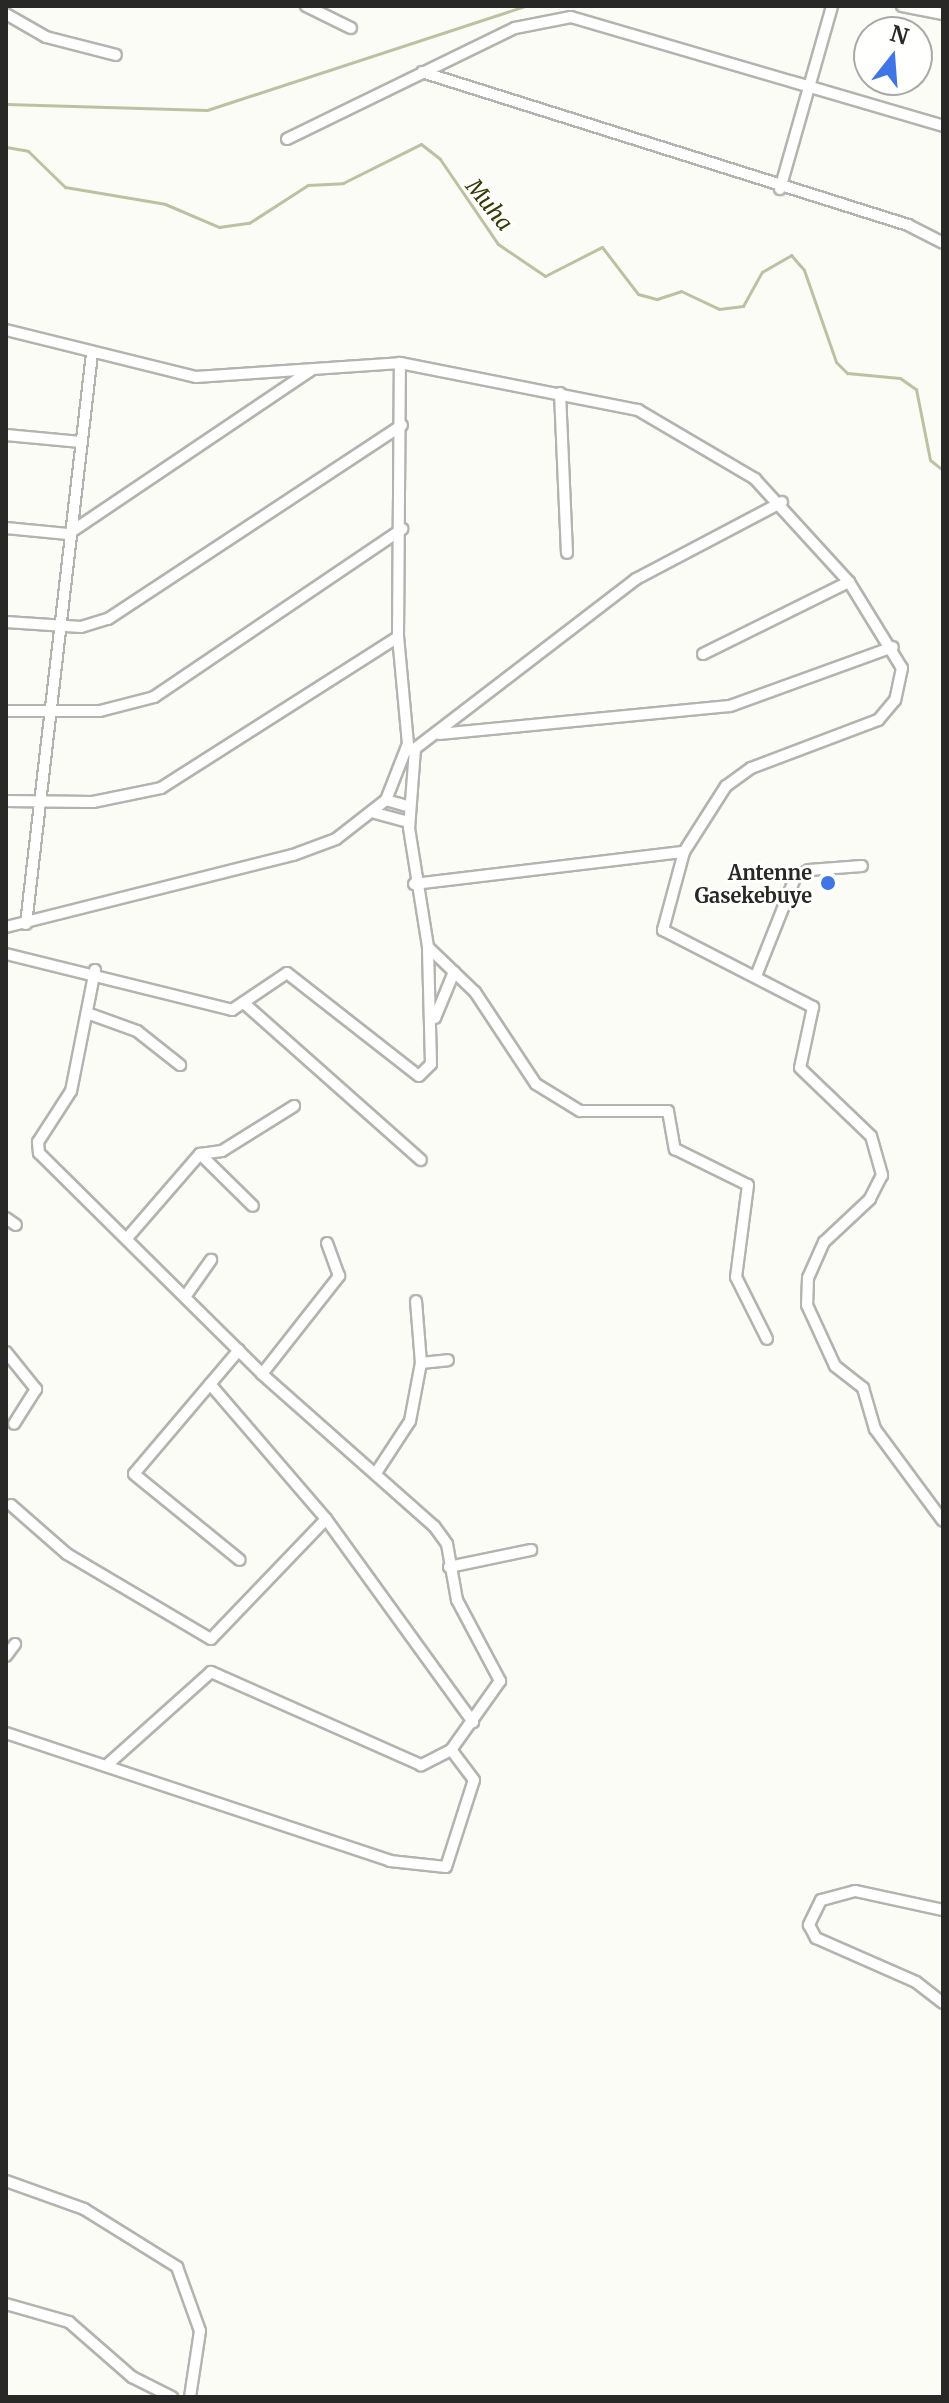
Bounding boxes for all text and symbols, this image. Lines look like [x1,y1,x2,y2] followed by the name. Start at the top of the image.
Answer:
[853,16,933,96] north arrow
[887,19,912,51] text: N
[460,174,518,236] water label: Muha
[694,860,812,907] place label: Antenne Gasekebuye
[819,874,837,892] marker: Antenne Gasekebuye

